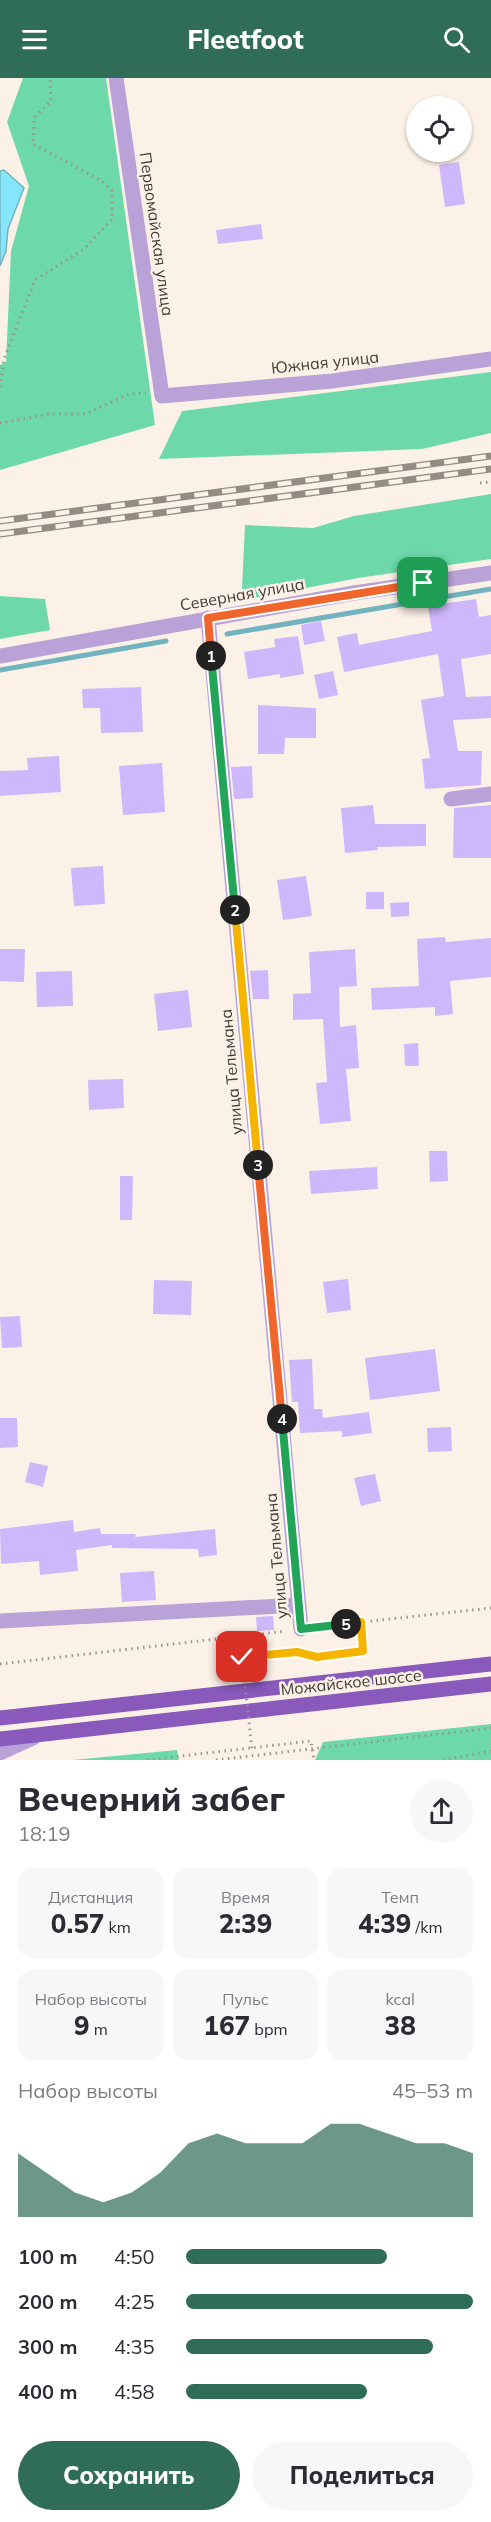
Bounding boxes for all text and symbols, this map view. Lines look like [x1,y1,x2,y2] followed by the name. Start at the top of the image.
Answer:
[187,22,304,56] text: Fleetfoot
[18,23,51,56] icon: menu
[440,23,473,56] icon: search
[406,96,472,162] map controls
[406,96,472,162] button: locate
[136,151,178,317] street label: Первомайская улица
[270,346,380,378] street label: Южная улица
[397,557,448,608] pin
[406,566,439,599] icon: arrive
[178,573,306,615] street label: Северная улица
[196,641,226,671] pin: 1
[206,646,216,666] text: 1
[220,895,250,925] pin: 2
[230,900,240,920] text: 2
[216,1008,246,1136] street label: улица Тельмана
[243,1150,273,1180] pin: 3
[253,1155,263,1175] text: 3
[267,1404,297,1434] pin: 4
[277,1409,287,1429] text: 4
[261,1492,291,1620] street label: улица Тельмана
[331,1609,361,1639] pin: 5
[341,1614,351,1634] text: 5
[216,1631,267,1682] pin
[225,1640,258,1673] icon: check
[280,1665,423,1699] street label: Можайское шоссе
[18,1778,285,1819] text: Вечерний забег
[410,1780,473,1843] button: share
[18,1821,71,1846] text: 18:19
[48,1887,133,1907] text: Дистанция
[221,1887,270,1907] text: Время
[381,1887,419,1907] text: Темп
[51,1907,104,1940] text: 0.57
[219,1907,272,1940] text: 2:39
[358,1907,411,1940] text: 4:39
[104,1917,131,1937] text: km
[411,1917,442,1937] text: /km
[35,1989,147,2009] text: Набор высоты
[222,1989,269,2009] text: Пульс
[386,1989,415,2009] text: kcal
[74,2009,90,2042] text: 9
[203,2009,250,2042] text: 167
[385,2009,416,2042] text: 38
[90,2019,108,2039] text: m
[250,2019,288,2039] text: bpm
[18,2078,158,2103] text: Набор высоты
[392,2078,473,2103] text: 45–53 m
[18,2244,77,2269] text: 100 m
[114,2244,155,2269] text: 4:50
[18,2289,77,2314] text: 200 m
[114,2289,155,2314] text: 4:25
[18,2334,77,2359] text: 300 m
[114,2334,155,2359] text: 4:35
[18,2379,77,2404] text: 400 m
[114,2379,155,2404] text: 4:58
[18,2441,240,2510] button: Сохранить
[252,2441,473,2510] button: Поделиться

